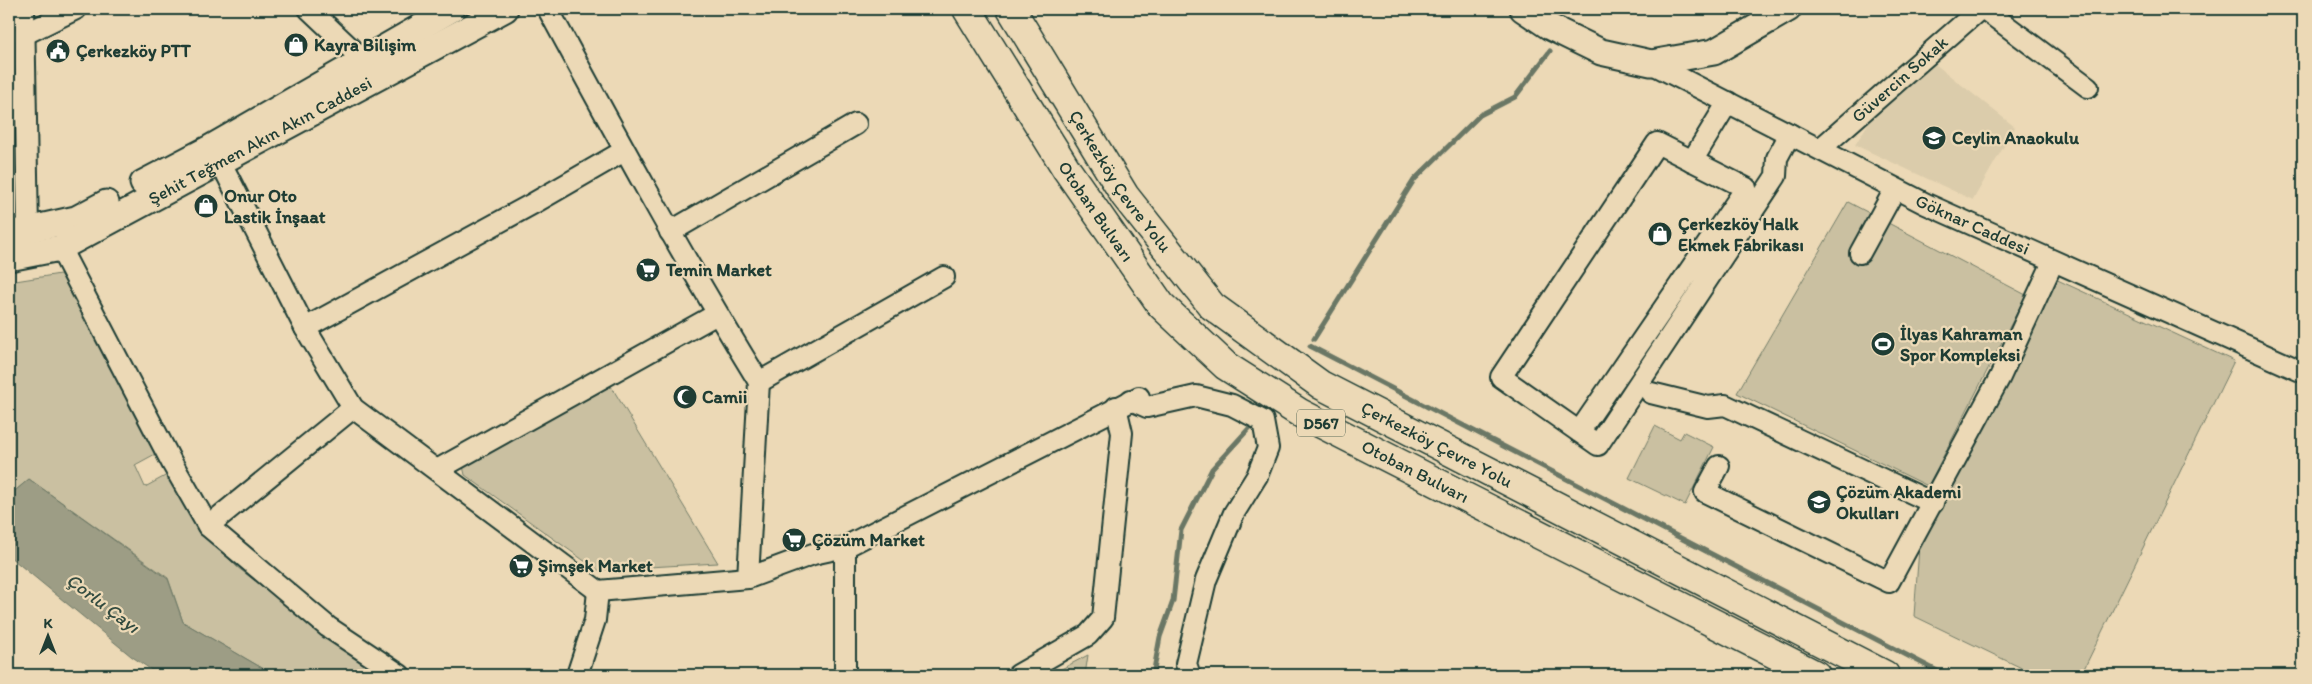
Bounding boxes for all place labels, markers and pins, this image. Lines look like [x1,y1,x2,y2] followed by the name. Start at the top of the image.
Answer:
[283,32,309,58] shop icon: Kayra Bilişim
[314,34,417,56] place label: Kayra Bilişim
[45,38,71,64] public building icon: Çerkezköy PTT
[76,40,192,62] place label: Çerkezköy PTT
[1921,125,1947,151] school or university icon: Ceylin Anaokulu
[1952,127,2080,149] place label: Ceylin Anaokulu
[224,185,326,228] place label: Onur Oto Lastik İnşaat
[193,193,219,219] shop icon: Onur Oto Lastik İnşaat
[1678,213,1804,256] place label: Çerkezköy Halk Ekmek Fabrikası
[1647,221,1673,247] shop icon: Çerkezköy Halk Ekmek Fabrikası
[635,257,661,283] supermarket icon: Temin Market
[665,259,772,281] place label: Temin Market
[1900,323,2023,366] place label: İlyas Kahraman Spor Kompleksi
[1870,331,1896,357] sports icon: İlyas Kahraman Spor Kompleksi
[672,384,698,410] mosque icon: Camii
[702,386,747,408] place label: Camii
[1836,481,1961,524] place label: Çözüm Akademi Okulları
[1806,489,1832,515] school or university icon: Çözüm Akademi Okulları
[781,527,807,553] supermarket icon: Çözüm Market
[812,529,925,551] place label: Çözüm Market
[508,553,534,579] supermarket icon: Şimşek Market
[538,555,653,577] place label: Şimşek Market

